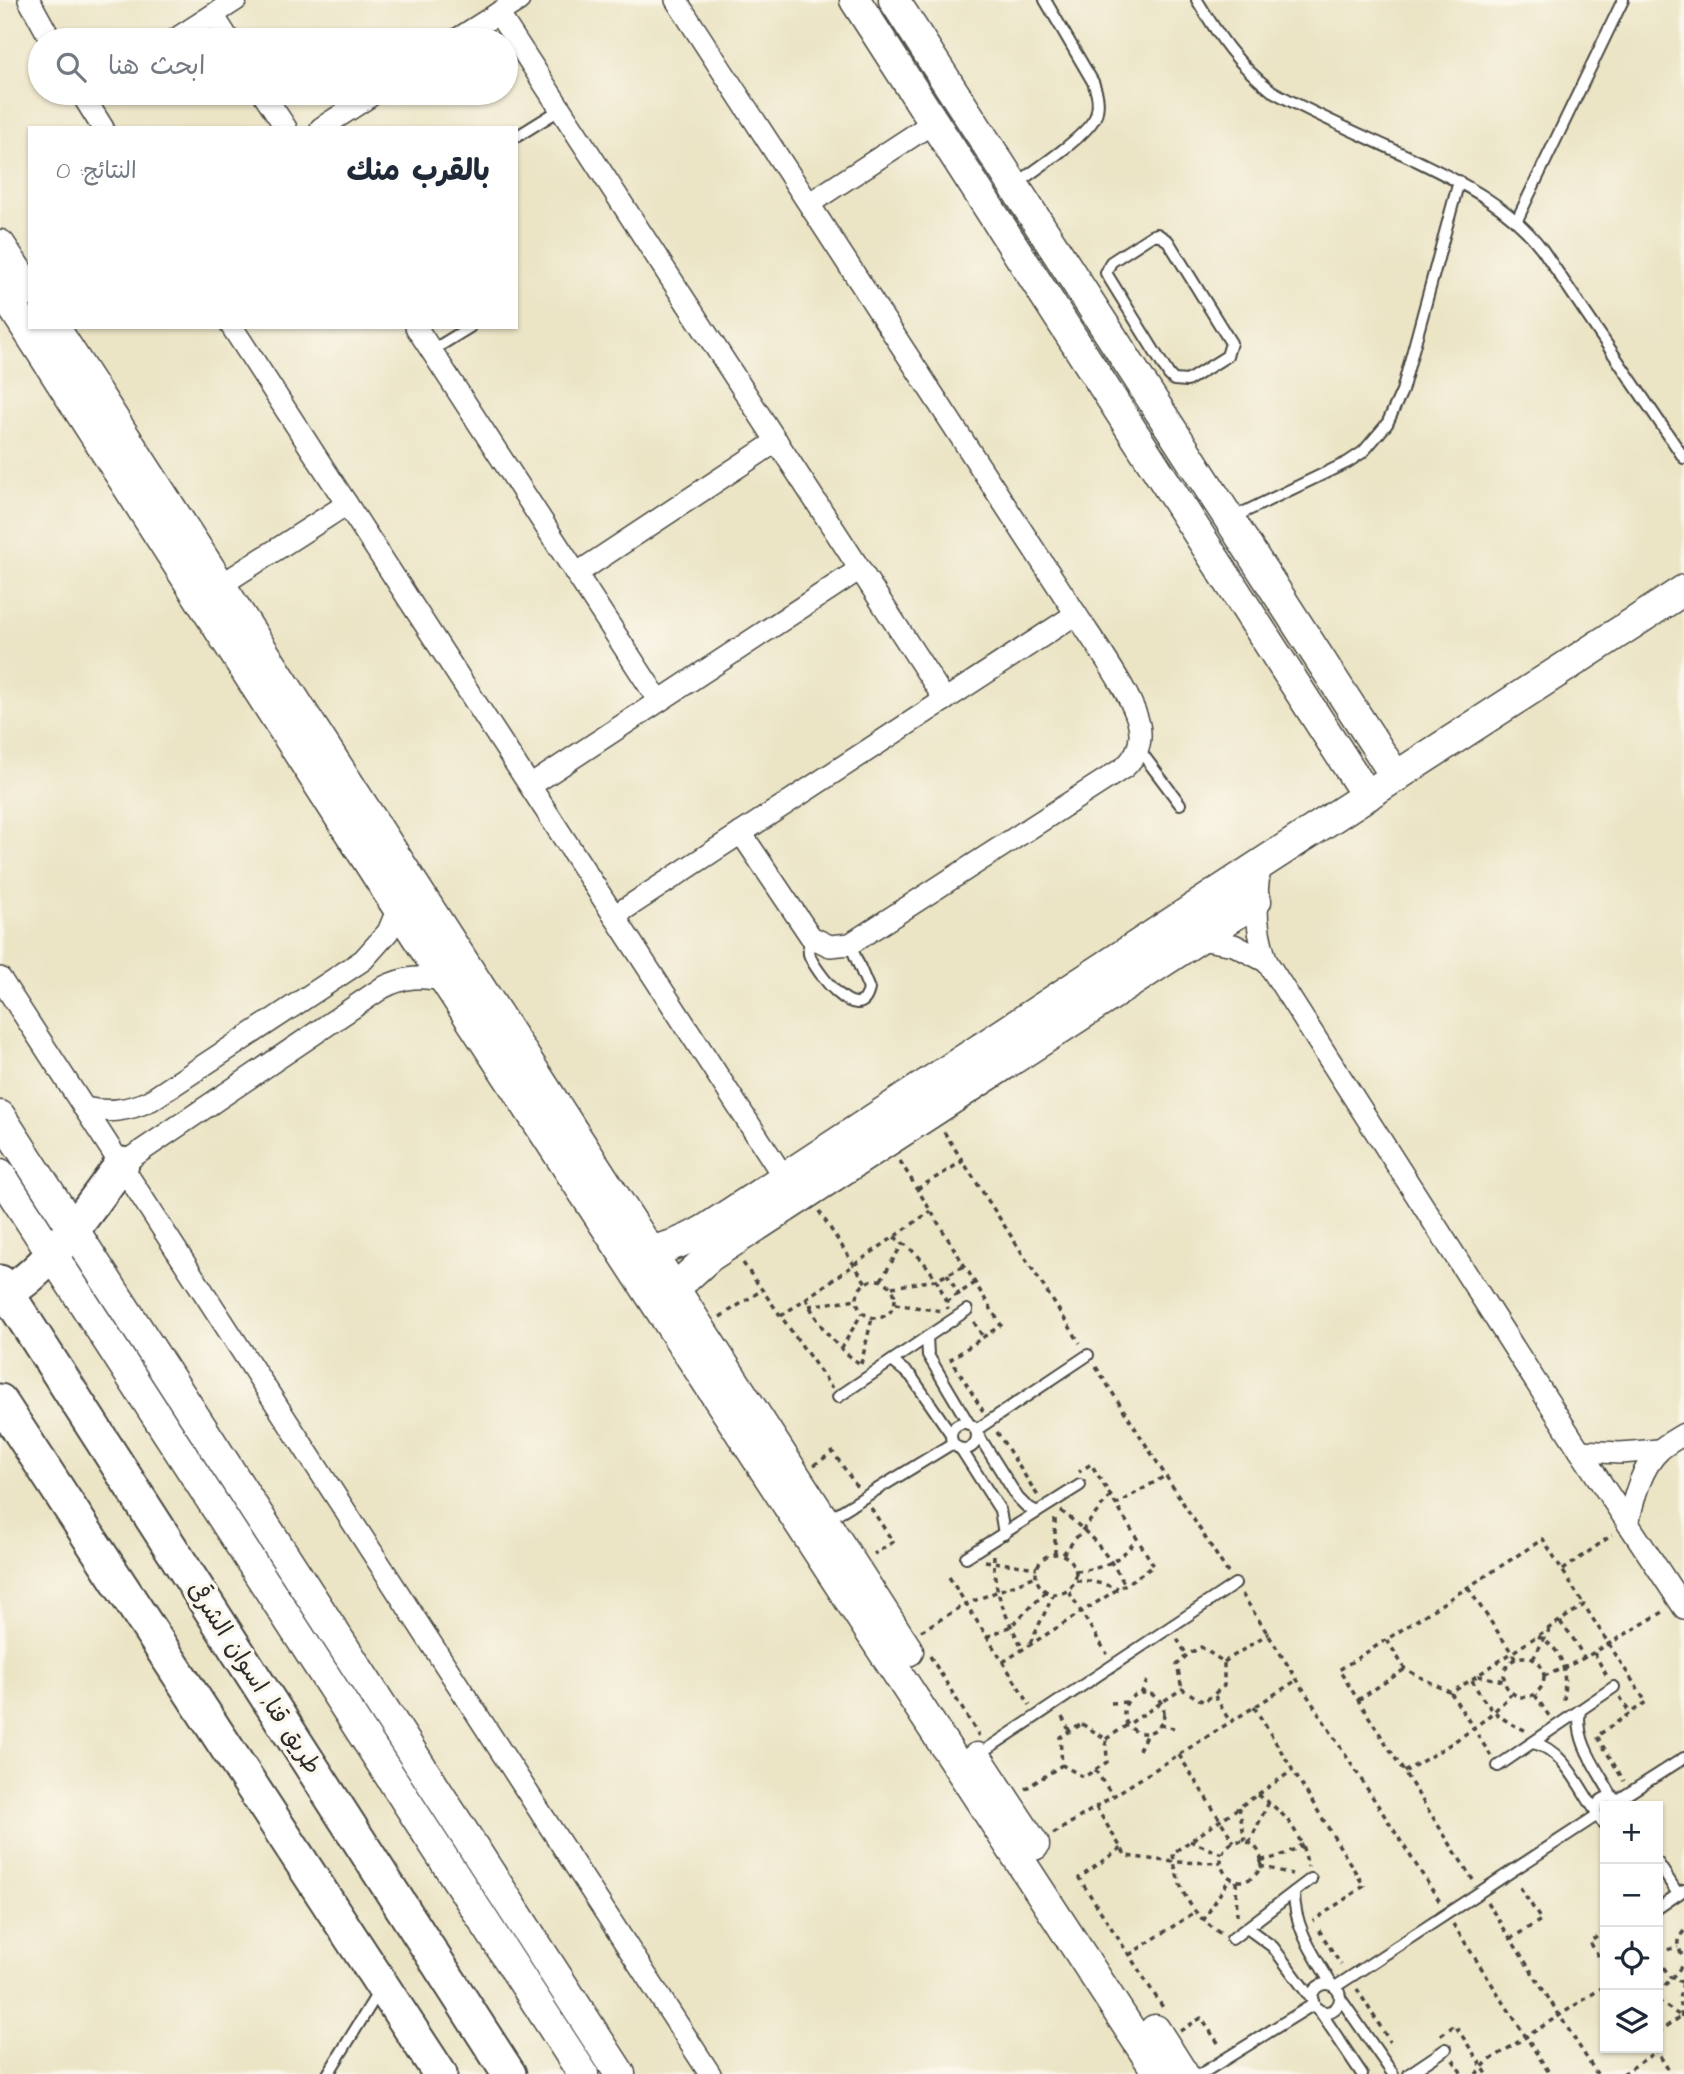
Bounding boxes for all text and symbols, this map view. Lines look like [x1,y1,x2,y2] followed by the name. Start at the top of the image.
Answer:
[28,28,518,105] search box
[52,48,90,86] icon: search
[108,48,205,84] text: ابحث هنا
[346,150,490,192] text: بالقرب منك
[56,155,137,187] text: النتائج: 0
[179,1575,329,1781] street label: طريق قنا, اسوان الشرقى
[1600,1801,1663,2053] map controls
[1600,1801,1663,1864] button: +
[1600,1864,1663,1927] button: −
[1600,1927,1663,1990] button: locate
[1600,1990,1663,2053] button: layers

